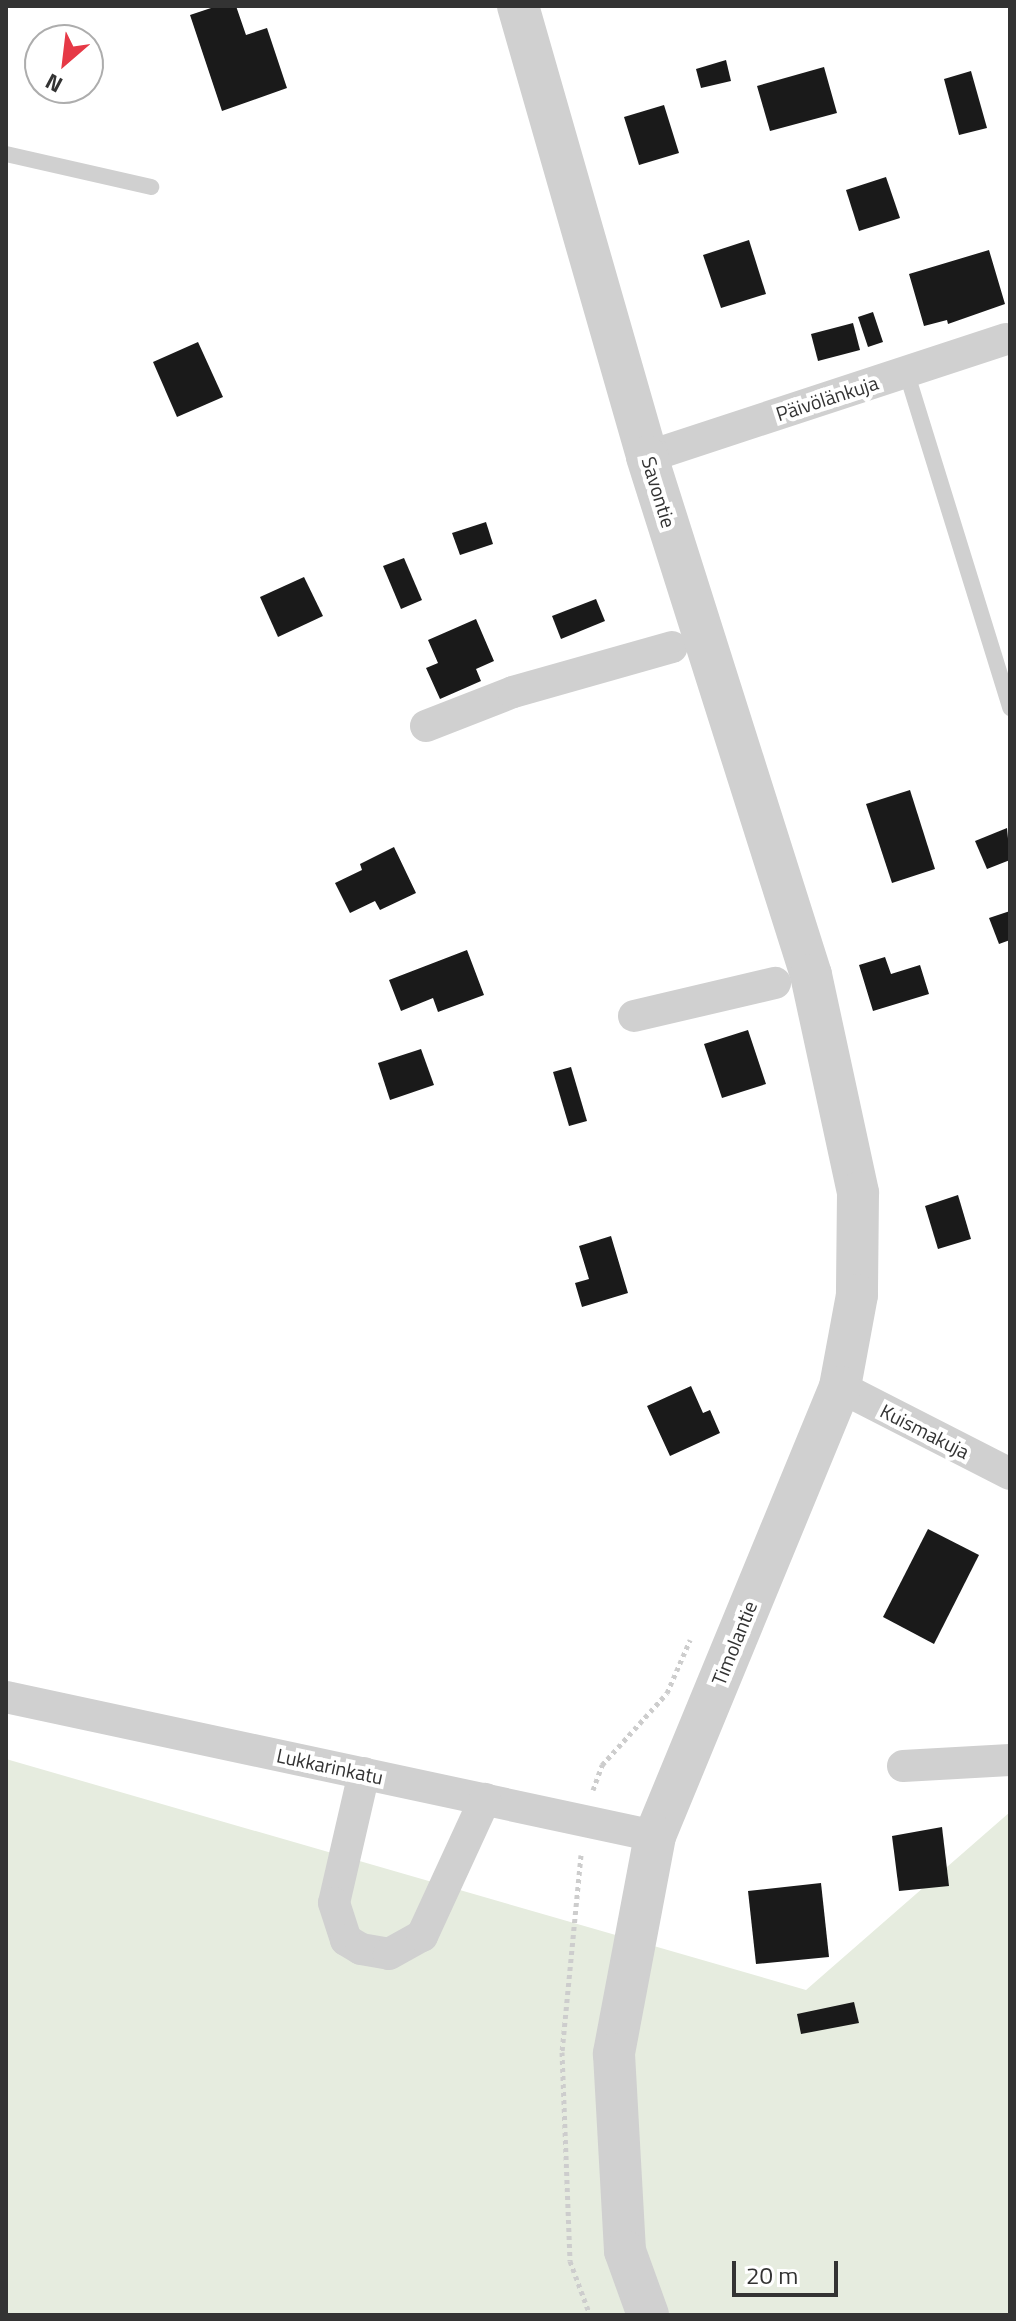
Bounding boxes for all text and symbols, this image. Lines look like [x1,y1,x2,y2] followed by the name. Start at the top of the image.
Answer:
[24,24,104,104] north arrow
[39,65,68,102] text: N
[773,370,881,426] street label: Päivölänkuja
[637,454,681,530] street label: Savontie
[876,1398,974,1464] street label: Kuismakuja
[706,1597,762,1689] street label: Timolantie
[274,1743,386,1789] street label: Lukkarinkatu
[736,2245,842,2295] scale bar
[746,2257,798,2293] text: 20 m

